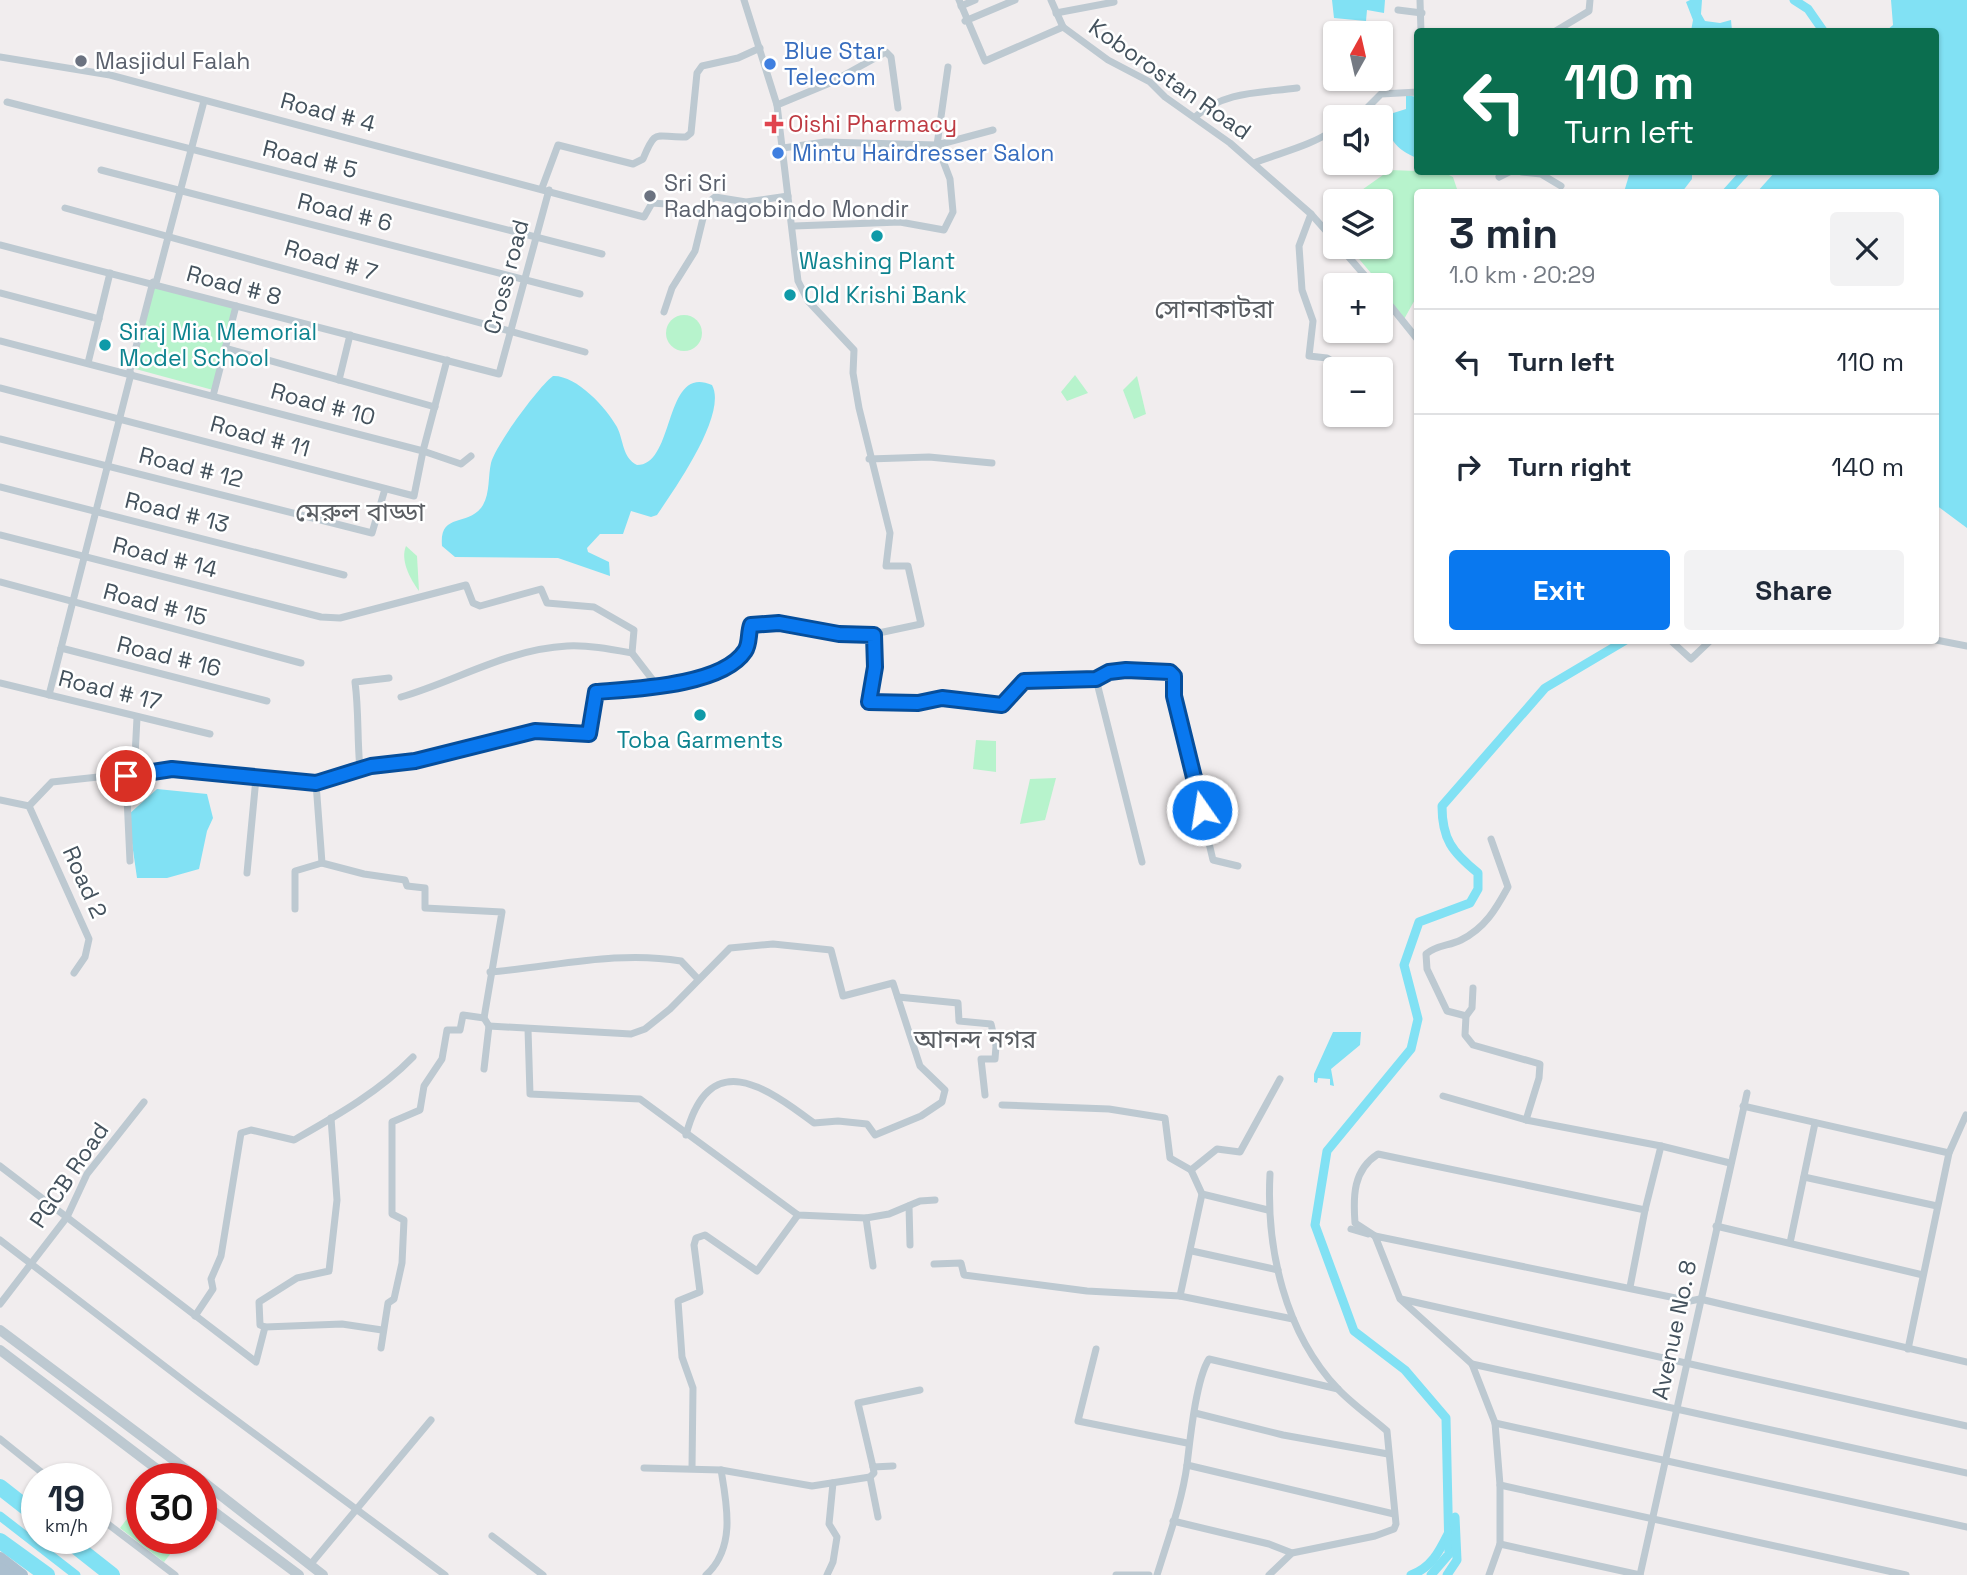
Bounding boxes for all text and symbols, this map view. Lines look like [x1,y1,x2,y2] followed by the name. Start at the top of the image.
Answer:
[1083,12,1257,146] street label: Koborostan Road
[1323,21,1393,91] north arrow
[1323,21,1393,427] map controls
[784,36,885,92] place label: Blue Star Telecom
[95,46,250,76] place label: Masjidul Falah
[1564,51,1694,113] text: 110 m
[73,53,89,69] marker: Masjidul Falah
[762,56,778,72] marker: Blue Star Telecom
[1449,56,1540,147] icon: left
[277,85,379,139] street label: Road # 4
[1323,105,1393,175] button: sound
[788,109,957,139] place label: Oishi Pharmacy
[1564,112,1694,152] text: Turn left
[766,116,782,132] marker: Oishi Pharmacy
[260,133,360,185] street label: Road # 5
[792,138,1054,168] place label: Mintu Hairdresser Salon
[770,145,786,161] marker: Mintu Hairdresser Salon
[664,168,909,224] place label: Sri Sri Radhagobindo Mondir
[294,186,396,238] street label: Road # 6
[642,188,658,204] marker: Sri Sri Radhagobindo Mondir
[1323,189,1393,259] button: layers
[1449,207,1558,260] text: 3 min
[1830,212,1904,286] button: close
[476,216,536,338] street label: Cross road
[869,228,885,244] marker: Washing Plant
[281,232,381,288] street label: Road # 7
[799,246,955,276] place label: Washing Plant
[183,258,285,312] street label: Road # 8
[1449,260,1595,290] text: 1.0 km · 20:29
[1323,273,1393,343] button: +
[804,280,967,310] place label: Old Krishi Bank
[782,287,798,303] marker: Old Krishi Bank
[1154,292,1275,326] district label: সোনাকাটরা
[119,317,317,373] place label: Siraj Mia Memorial Model School
[97,337,113,353] marker: Siraj Mia Memorial Model School
[1449,343,1487,381] icon: left
[1508,345,1615,379] text: Turn left
[1837,345,1904,379] text: 110 m
[1323,357,1393,427] button: −
[267,376,379,432] street label: Road # 10
[207,408,313,464] street label: Road # 11
[136,440,246,494] street label: Road # 12
[1449,448,1487,486] icon: right
[1508,450,1632,484] text: Turn right
[1831,450,1904,484] text: 140 m
[122,485,232,539] street label: Road # 13
[295,495,426,529] district label: মেরুল বাড্ডা
[110,530,220,584] street label: Road # 14
[1449,550,1670,630] button: Exit
[1684,550,1904,630] button: Share
[100,576,210,632] street label: Road # 15
[114,629,224,683] street label: Road # 16
[55,663,165,717] street label: Road # 17
[692,707,708,723] marker: Toba Garments
[617,725,783,755] place label: Toba Garments
[96,746,156,806] pin
[107,757,145,795] icon: arrive
[1165,773,1239,847] position arrow
[56,841,114,923] street label: Road 2
[913,1022,1037,1056] district label: আনন্দ নগর
[23,1116,115,1234] street label: PGCB Road
[1645,1258,1703,1402] street label: Avenue No. 8
[126,1463,217,1554] speed limit sign: 30
[48,1477,85,1521] text: 19
[45,1514,88,1537] text: km/h

